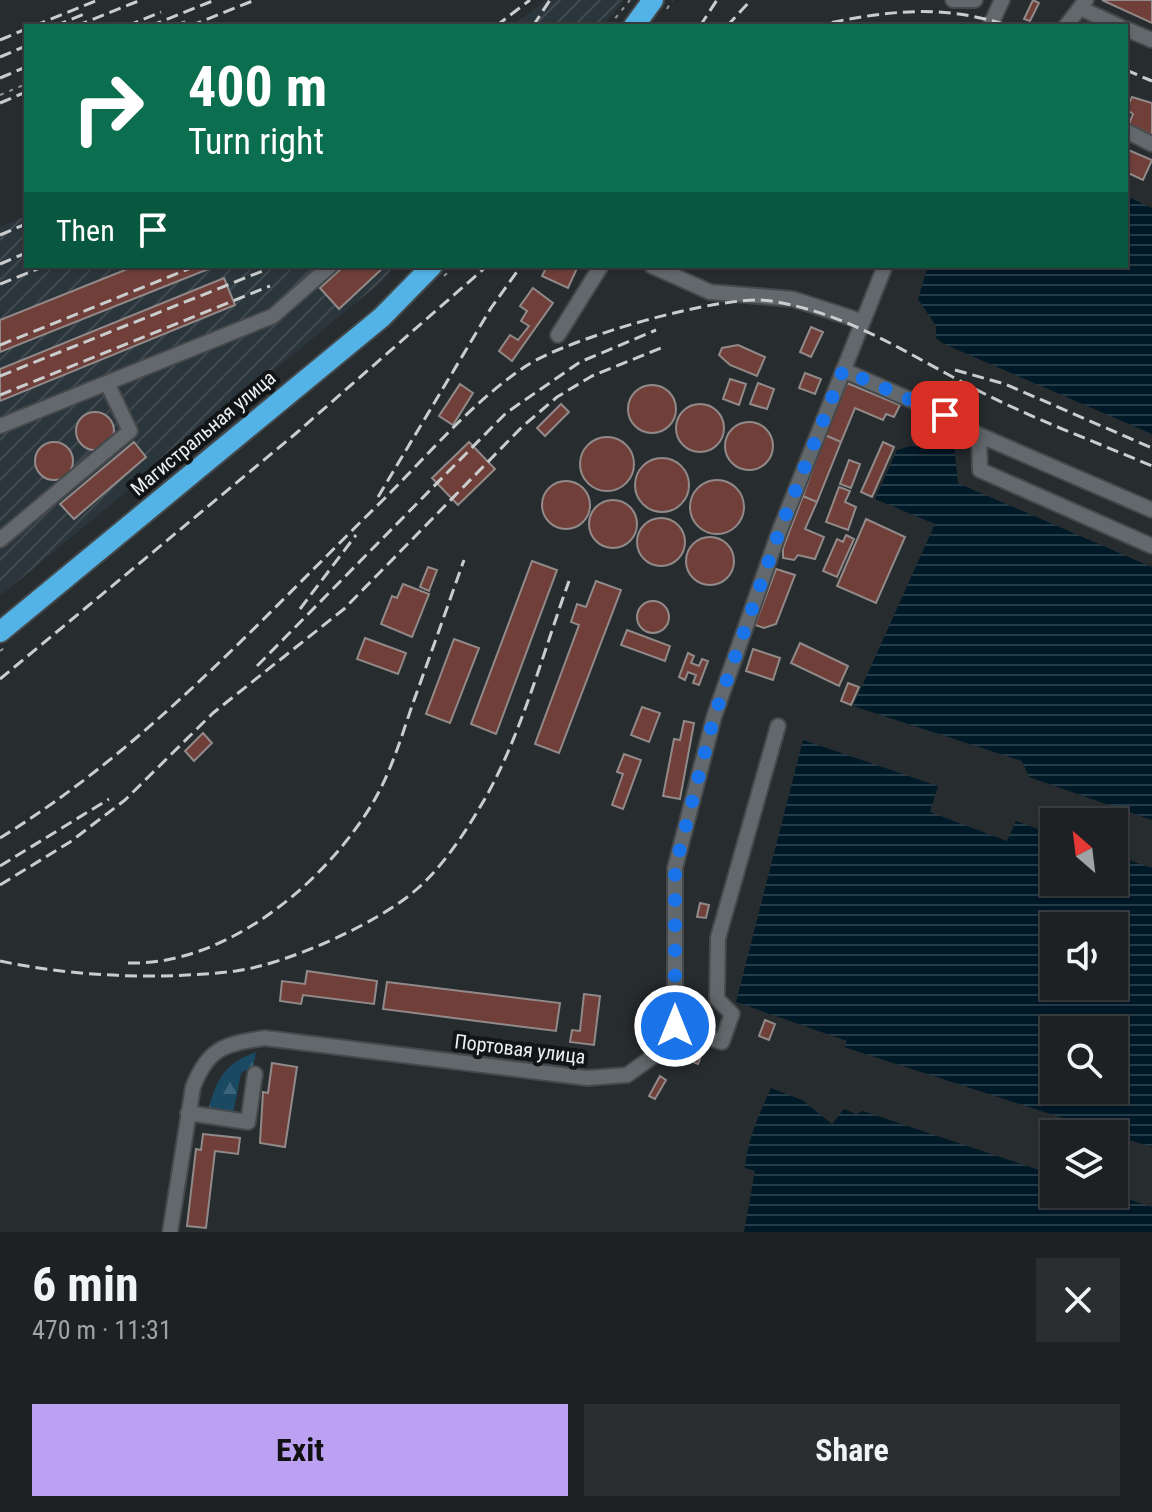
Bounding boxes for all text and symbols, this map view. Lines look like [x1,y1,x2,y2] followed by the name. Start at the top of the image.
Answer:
[188,54,327,120] text: 400 m
[56,56,160,160] icon: right
[188,121,324,163] text: Turn right
[131,208,175,252] icon: arrive
[56,213,115,248] text: Then
[126,365,280,501] street label: Магистральная улица
[911,381,979,449] pin
[923,393,967,437] icon: arrive
[1040,808,1128,896] north arrow
[1040,808,1128,1208] map controls
[1040,912,1128,1000] button: sound
[633,984,717,1068] position arrow
[1040,1016,1128,1104] button: search
[453,1029,587,1069] street label: Портовая улица
[1040,1120,1128,1208] button: layers
[32,1256,139,1313] text: 6 min
[1036,1258,1120,1342] button: close
[32,1315,172,1345] text: 470 m · 11:31
[32,1404,568,1496] button: Exit
[584,1404,1120,1496] button: Share

